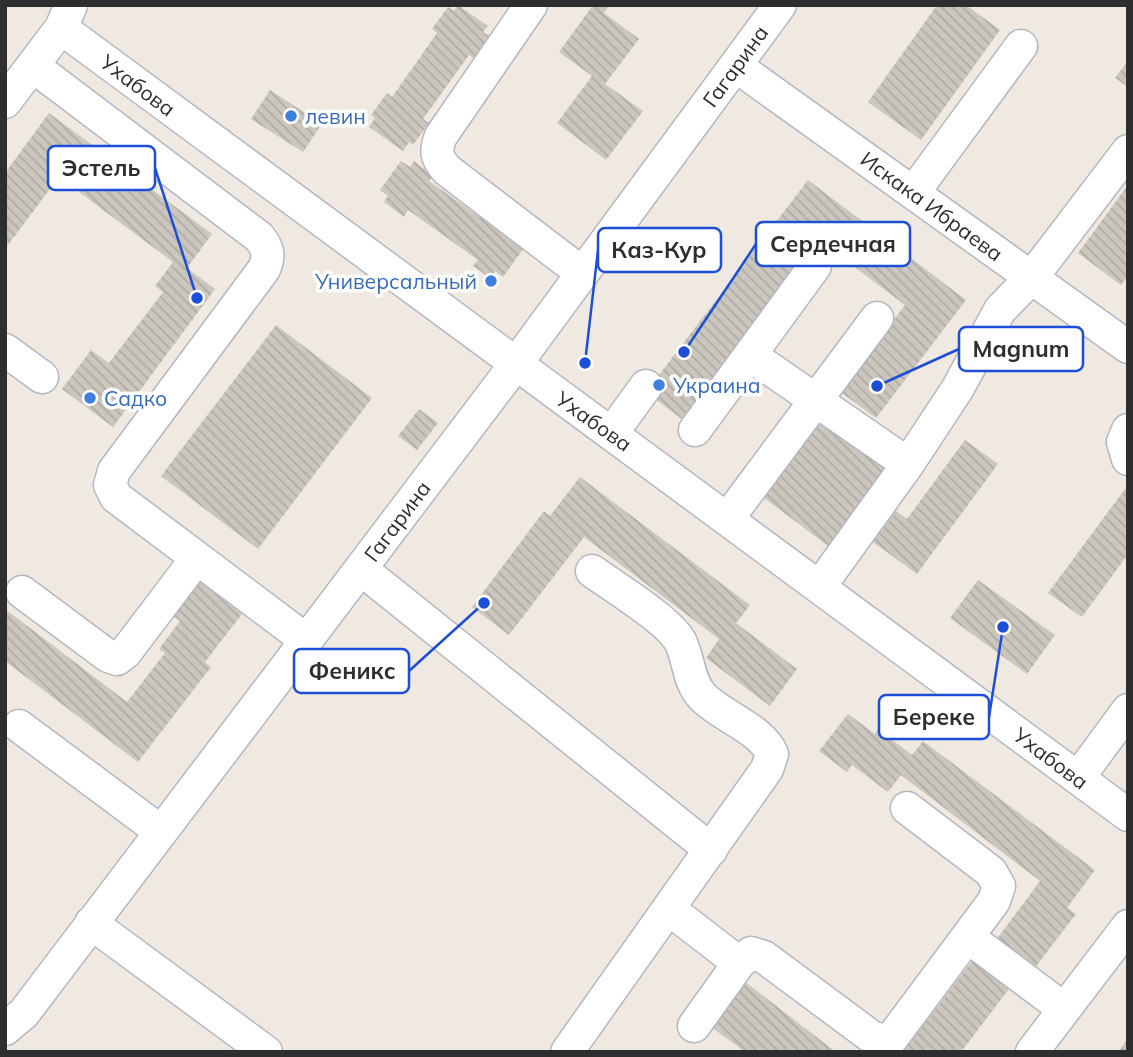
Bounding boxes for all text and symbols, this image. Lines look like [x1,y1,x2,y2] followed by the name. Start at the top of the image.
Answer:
[697,20,773,112] street label: Гагарина
[95,48,181,122] street label: Ухабова
[305,103,366,129] place label: левин
[283,108,299,124] marker: левин
[48,146,155,190] callout: Эстель
[856,146,1008,266] street label: Искака Ибраева
[62,153,140,182] text: Эстель
[756,222,910,266] callout: Сердечная
[598,228,721,272] callout: Каз-Кур
[770,229,896,258] text: Сердечная
[611,235,707,264] text: Каз-Кур
[314,268,477,294] place label: Универсальный
[483,273,499,289] marker: Универсальный
[959,327,1083,371] callout: Magnum
[973,334,1069,363] text: Magnum
[672,372,761,398] place label: Украина
[651,377,667,393] marker: Украина
[104,385,167,411] place label: Садко
[550,385,637,457] street label: Ухабова
[82,390,98,406] marker: Садко
[358,475,436,567] street label: Гагарина
[294,649,409,693] callout: Феникс
[308,656,396,685] text: Феникс
[879,695,989,739] callout: Береке
[893,702,975,731] text: Береке
[1008,721,1094,795] street label: Ухабова

